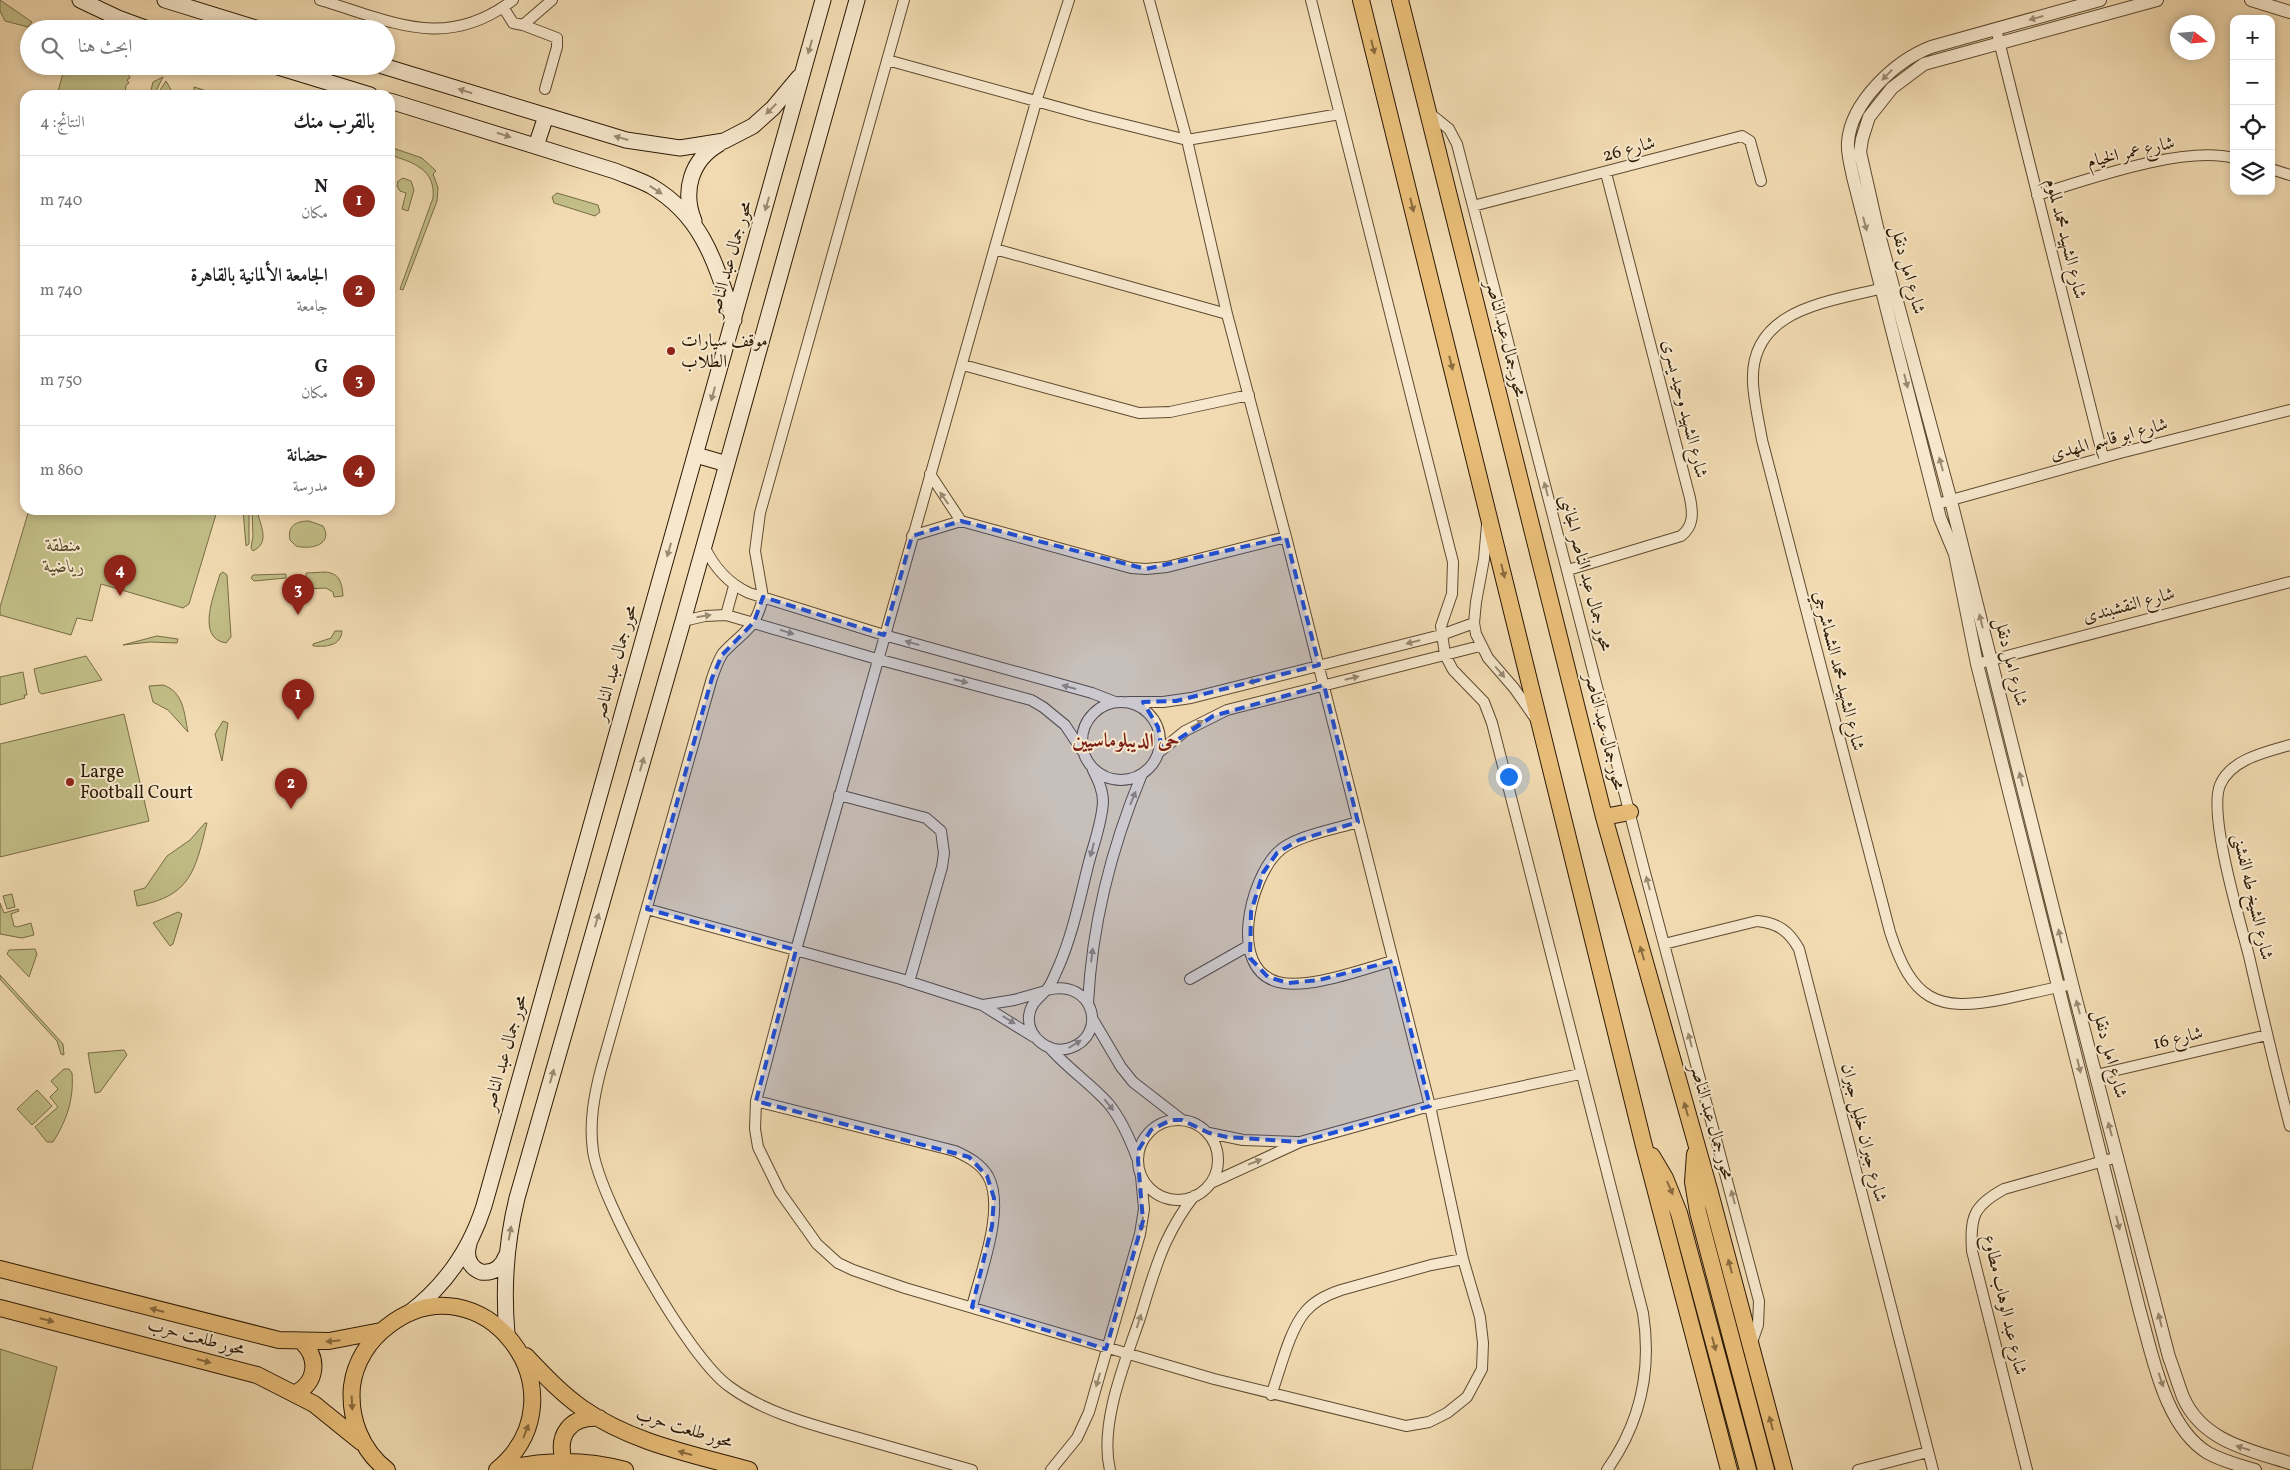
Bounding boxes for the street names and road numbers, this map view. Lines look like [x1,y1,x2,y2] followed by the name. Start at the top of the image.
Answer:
[1600,131,1658,170] street label: شارع 26
[2085,131,2178,177] street label: شارع عمر الخيام
[2036,176,2092,302] street label: شارع الشهيد محمد لملوم
[702,198,760,322] street label: محور جمال عبد الناصر
[1882,223,1931,317] street label: شارع امل دنقل
[1478,276,1532,400] street label: محور جمال عبد الناصر
[1654,337,1713,481] street label: شارع الشهيد وحيد يسرى
[2047,412,2172,472] street label: شارع ابو قاسم المهدى
[1552,492,1618,654] street label: محور جمال عبد الناصر الجانبى
[2080,582,2178,631] street label: شارع النقشبندى
[1805,588,1870,754] street label: شارع الشهيد محمد الشماشرجي
[587,602,645,726] street label: محور جمال عبد الناصر
[1986,615,2033,709] street label: شارع امل دنقل
[1577,669,1631,793] street label: محور جمال عبد الناصر
[2223,831,2279,963] street label: شارع الشيخ طه الفشنى
[477,992,535,1116] street label: محور جمال عبد الناصر
[2084,1007,2133,1101] street label: شارع امل دنقل
[2150,1021,2206,1058] street label: شارع 16
[1682,1059,1740,1183] street label: محور جمال عبد الناصر
[1833,1061,1892,1205] street label: شارع جبران خليل جبران
[1975,1232,2032,1378] street label: شارع عبد الوهاب مطاوع
[144,1313,248,1363] street label: محور طلعت حرب
[632,1402,736,1456] street label: محور طلعت حرب

